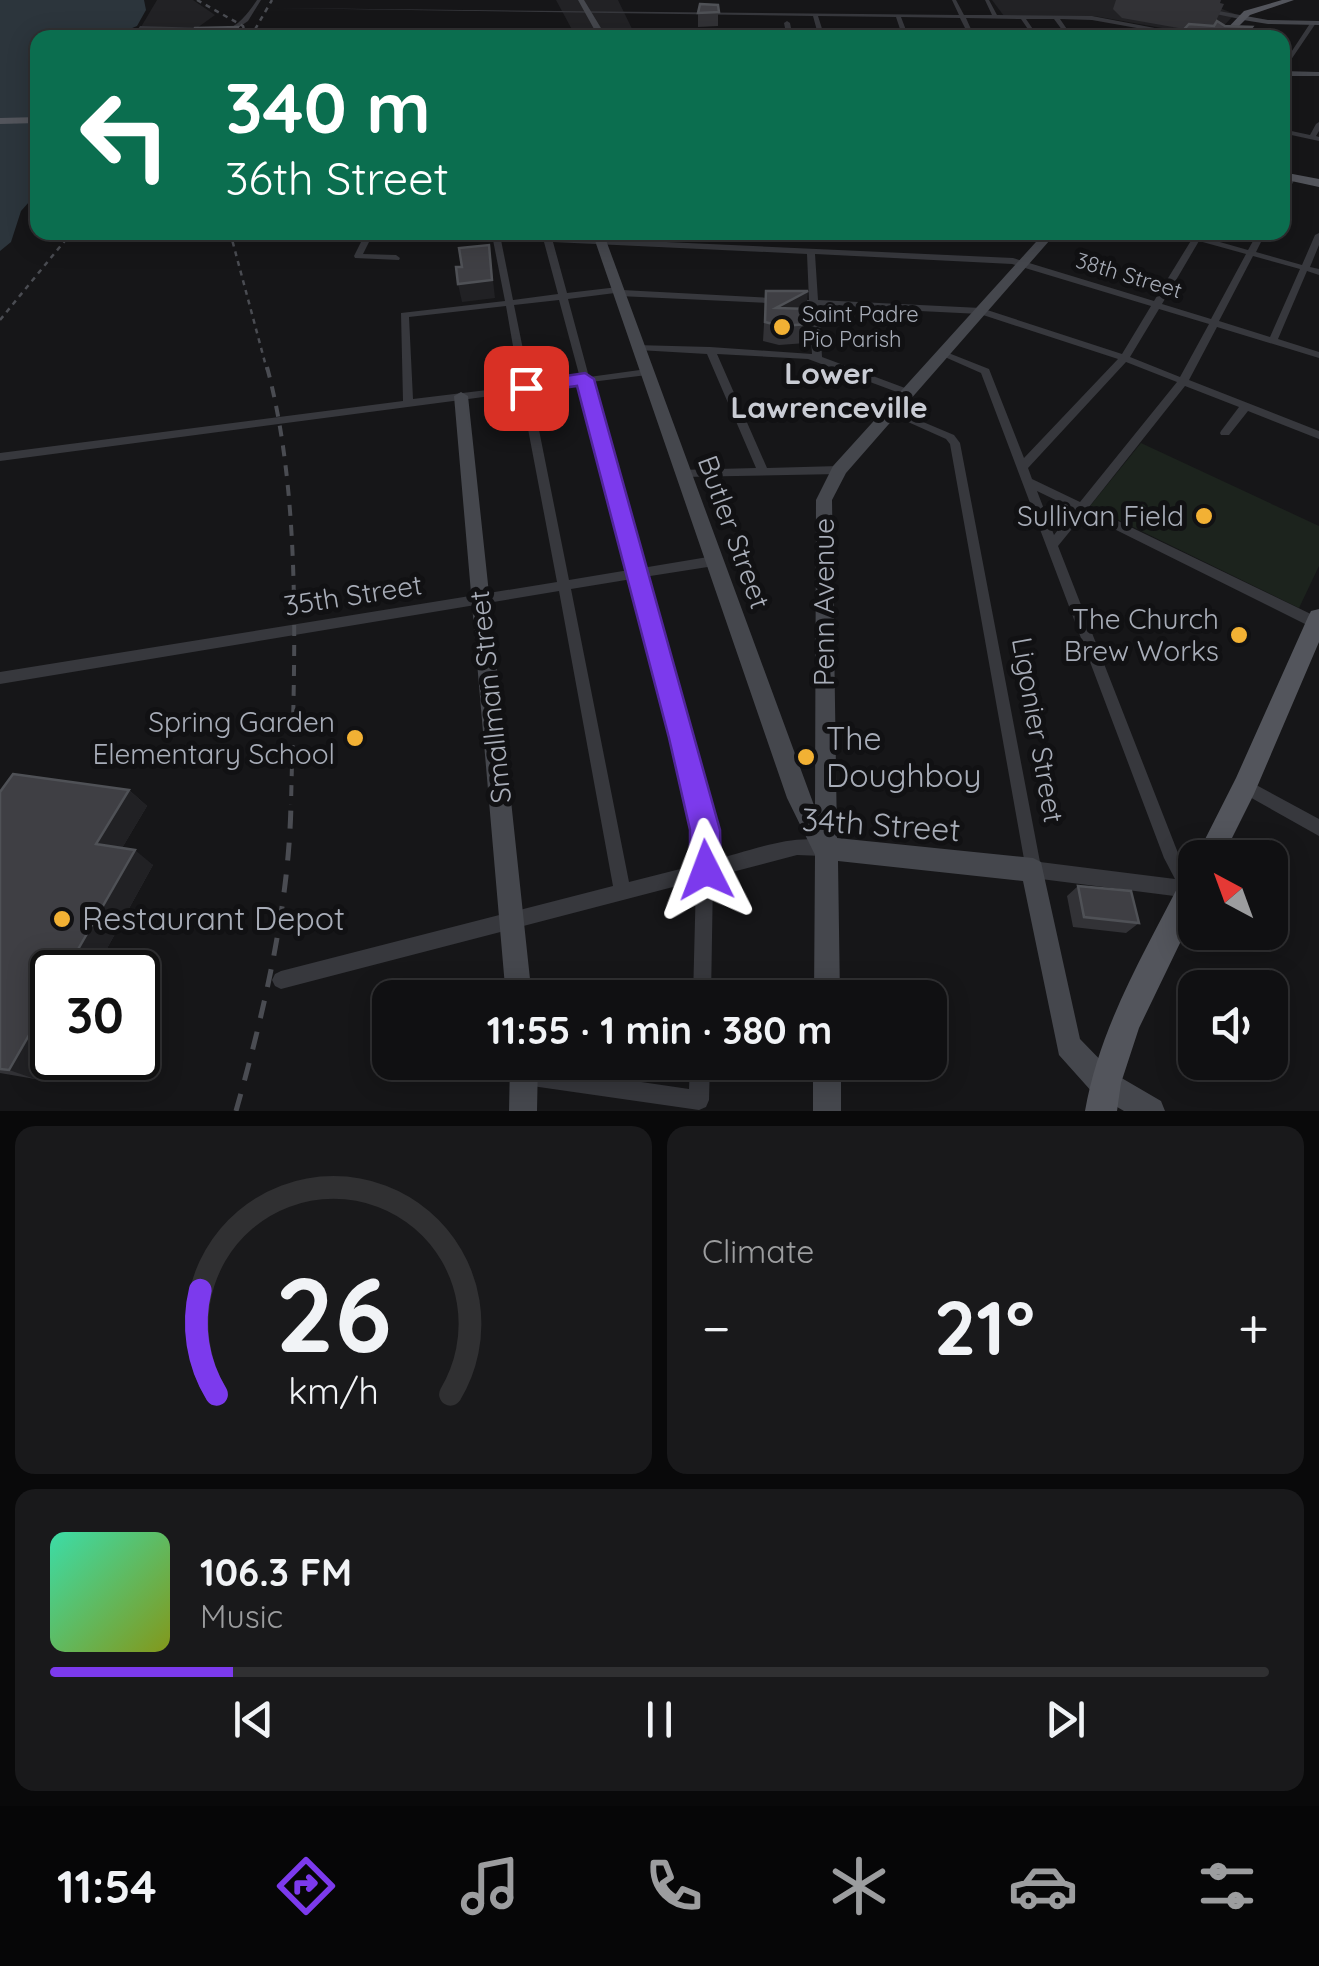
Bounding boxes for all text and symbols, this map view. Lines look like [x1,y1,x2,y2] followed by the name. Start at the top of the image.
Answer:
[225,63,431,151] text: 340 m
[60,70,190,200] icon: left
[225,150,449,206] text: 36th Street
[1073,246,1185,304] street label: 38th Street
[802,300,919,353] place label: Saint Padre Pio Parish
[771,316,793,338] marker: Saint Padre Pio Parish
[484,346,569,431] pin
[730,354,928,426] district label: Lower Lawrenceville
[499,361,554,416] icon: arrive
[691,450,778,613] street label: Butler Street
[1017,498,1184,533] place label: Sullivan Field
[1193,505,1215,527] marker: Sullivan Field
[806,518,841,686] street label: Penn Avenue
[281,566,425,623] street label: 35th Street
[461,589,518,805] street label: Smallman Street
[1064,601,1219,668] place label: The Church Brew Works
[1228,624,1250,646] marker: The Church Brew Works
[1005,634,1072,825] street label: Ligonier Street
[92,704,335,771] place label: Spring Garden Elementary School
[826,718,982,795] place label: The Doughboy
[344,727,366,749] marker: Spring Garden Elementary School
[795,746,817,768] marker: The Doughboy
[800,799,962,849] street label: 34th Street
[654,818,758,922] position arrow
[1178,840,1288,950] north arrow
[1178,840,1288,1080] map controls
[82,898,345,938] place label: Restaurant Depot
[51,908,73,930] marker: Restaurant Depot
[30,950,160,1080] speed limit sign: 30
[1178,970,1288,1080] button: sound
[487,1006,832,1054] text: 11:55 · 1 min · 380 m
[702,1231,814,1271] text: Climate
[275,1248,392,1378] text: 26
[934,1280,1035,1374] text: 21°
[702,1293,731,1362] text: −
[1238,1293,1269,1362] text: +
[288,1368,379,1413] text: km/h
[200,1548,352,1596] text: 106.3 FM
[200,1596,283,1636] text: Music
[226,1692,281,1747] icon: previous
[632,1692,687,1747] icon: pause
[1038,1692,1093,1747] icon: next
[271,1851,341,1921] icon: directions
[455,1851,525,1921] icon: music
[639,1851,709,1921] icon: phone
[824,1851,894,1921] icon: climate
[1008,1851,1078,1921] icon: car
[1192,1851,1262,1921] icon: filters
[57,1858,157,1914] text: 11:54

